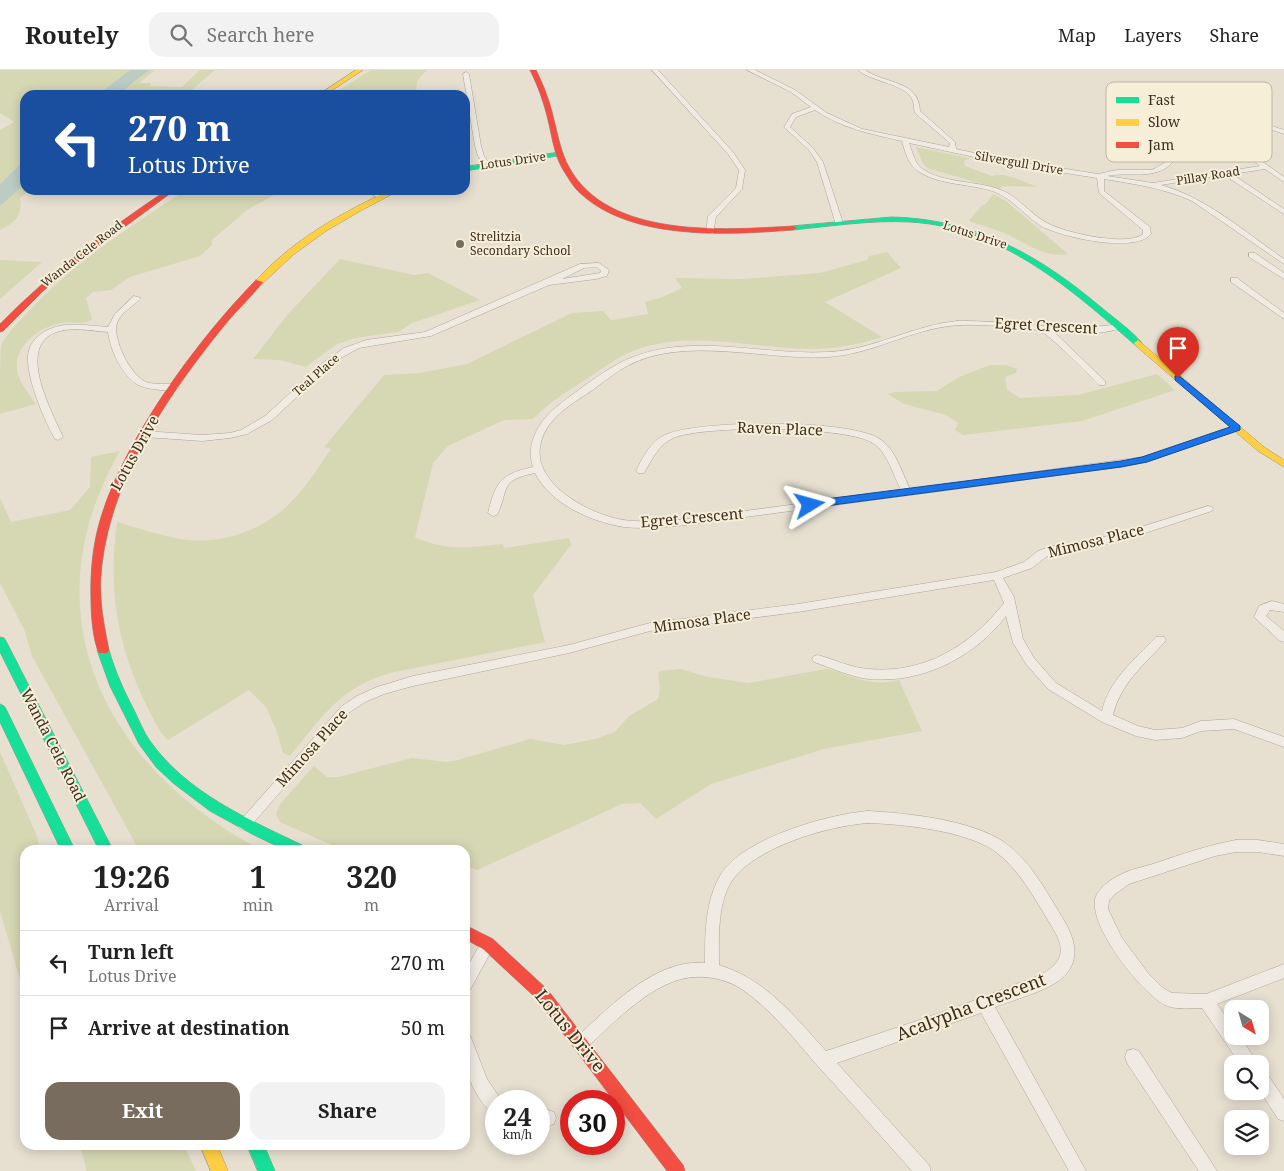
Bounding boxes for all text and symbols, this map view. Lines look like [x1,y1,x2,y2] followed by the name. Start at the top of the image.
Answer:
[149,12,499,57] search box
[25,18,119,51] text: Routely
[167,21,195,49] icon: search
[207,22,314,48] text: Search here
[1058,23,1096,47] text: Map
[1124,23,1182,47] text: Layers
[1210,23,1259,47] text: Share
[1106,82,1272,162] legend
[1148,90,1175,109] text: Fast
[128,104,231,151] text: 270 m
[45,110,110,175] icon: left
[1148,112,1181,131] text: Slow
[1147,135,1174,154] text: Jam
[974,146,1065,179] street label: Silvergull Drive
[479,147,547,174] street label: Lotus Drive
[128,149,250,179] text: Lotus Drive
[1175,162,1241,189] street label: Pillay Road
[37,216,127,291] street label: Wanda Cele Road
[941,216,1009,253] street label: Lotus Drive
[470,228,571,259] place label: Strelitzia Secondary School
[454,238,466,250] marker: Strelitzia Secondary School
[994,312,1098,338] street label: Egret Crescent
[1157,327,1199,378] pin
[1164,334,1192,362] icon: arrive
[289,350,343,400] street label: Teal Place
[105,411,163,494] street label: Lotus Drive
[737,417,823,439] street label: Raven Place
[783,478,835,530] position arrow
[640,503,744,531] street label: Egret Crescent
[1046,518,1146,562] street label: Mimosa Place
[652,603,752,637] street label: Mimosa Place
[17,685,91,804] street label: Wanda Cele Road
[271,704,352,791] street label: Mimosa Place
[93,856,170,897] text: 19:26
[250,856,266,897] text: 1
[346,856,397,897] text: 320
[104,894,159,916] text: Arrival
[243,894,273,916] text: min
[364,894,379,916] text: m
[88,939,174,965] text: Turn left
[45,949,73,977] icon: left
[390,950,445,976] text: 270 m
[88,965,176,987] text: Lotus Drive
[893,967,1049,1046] street label: Acalypha Crescent
[530,984,611,1077] street label: Lotus Drive
[1224,1000,1269,1045] north arrow
[1224,1000,1269,1155] map controls
[45,1014,73,1042] icon: arrive
[88,1015,290,1041] text: Arrive at destination
[401,1015,445,1041] text: 50 m
[1224,1055,1269,1100] button: search
[45,1082,240,1140] button: Exit
[250,1082,445,1140] button: Share
[560,1090,625,1155] speed limit sign: 30
[503,1099,532,1133] text: 24
[1224,1110,1269,1155] button: layers
[503,1126,532,1143] text: km/h

